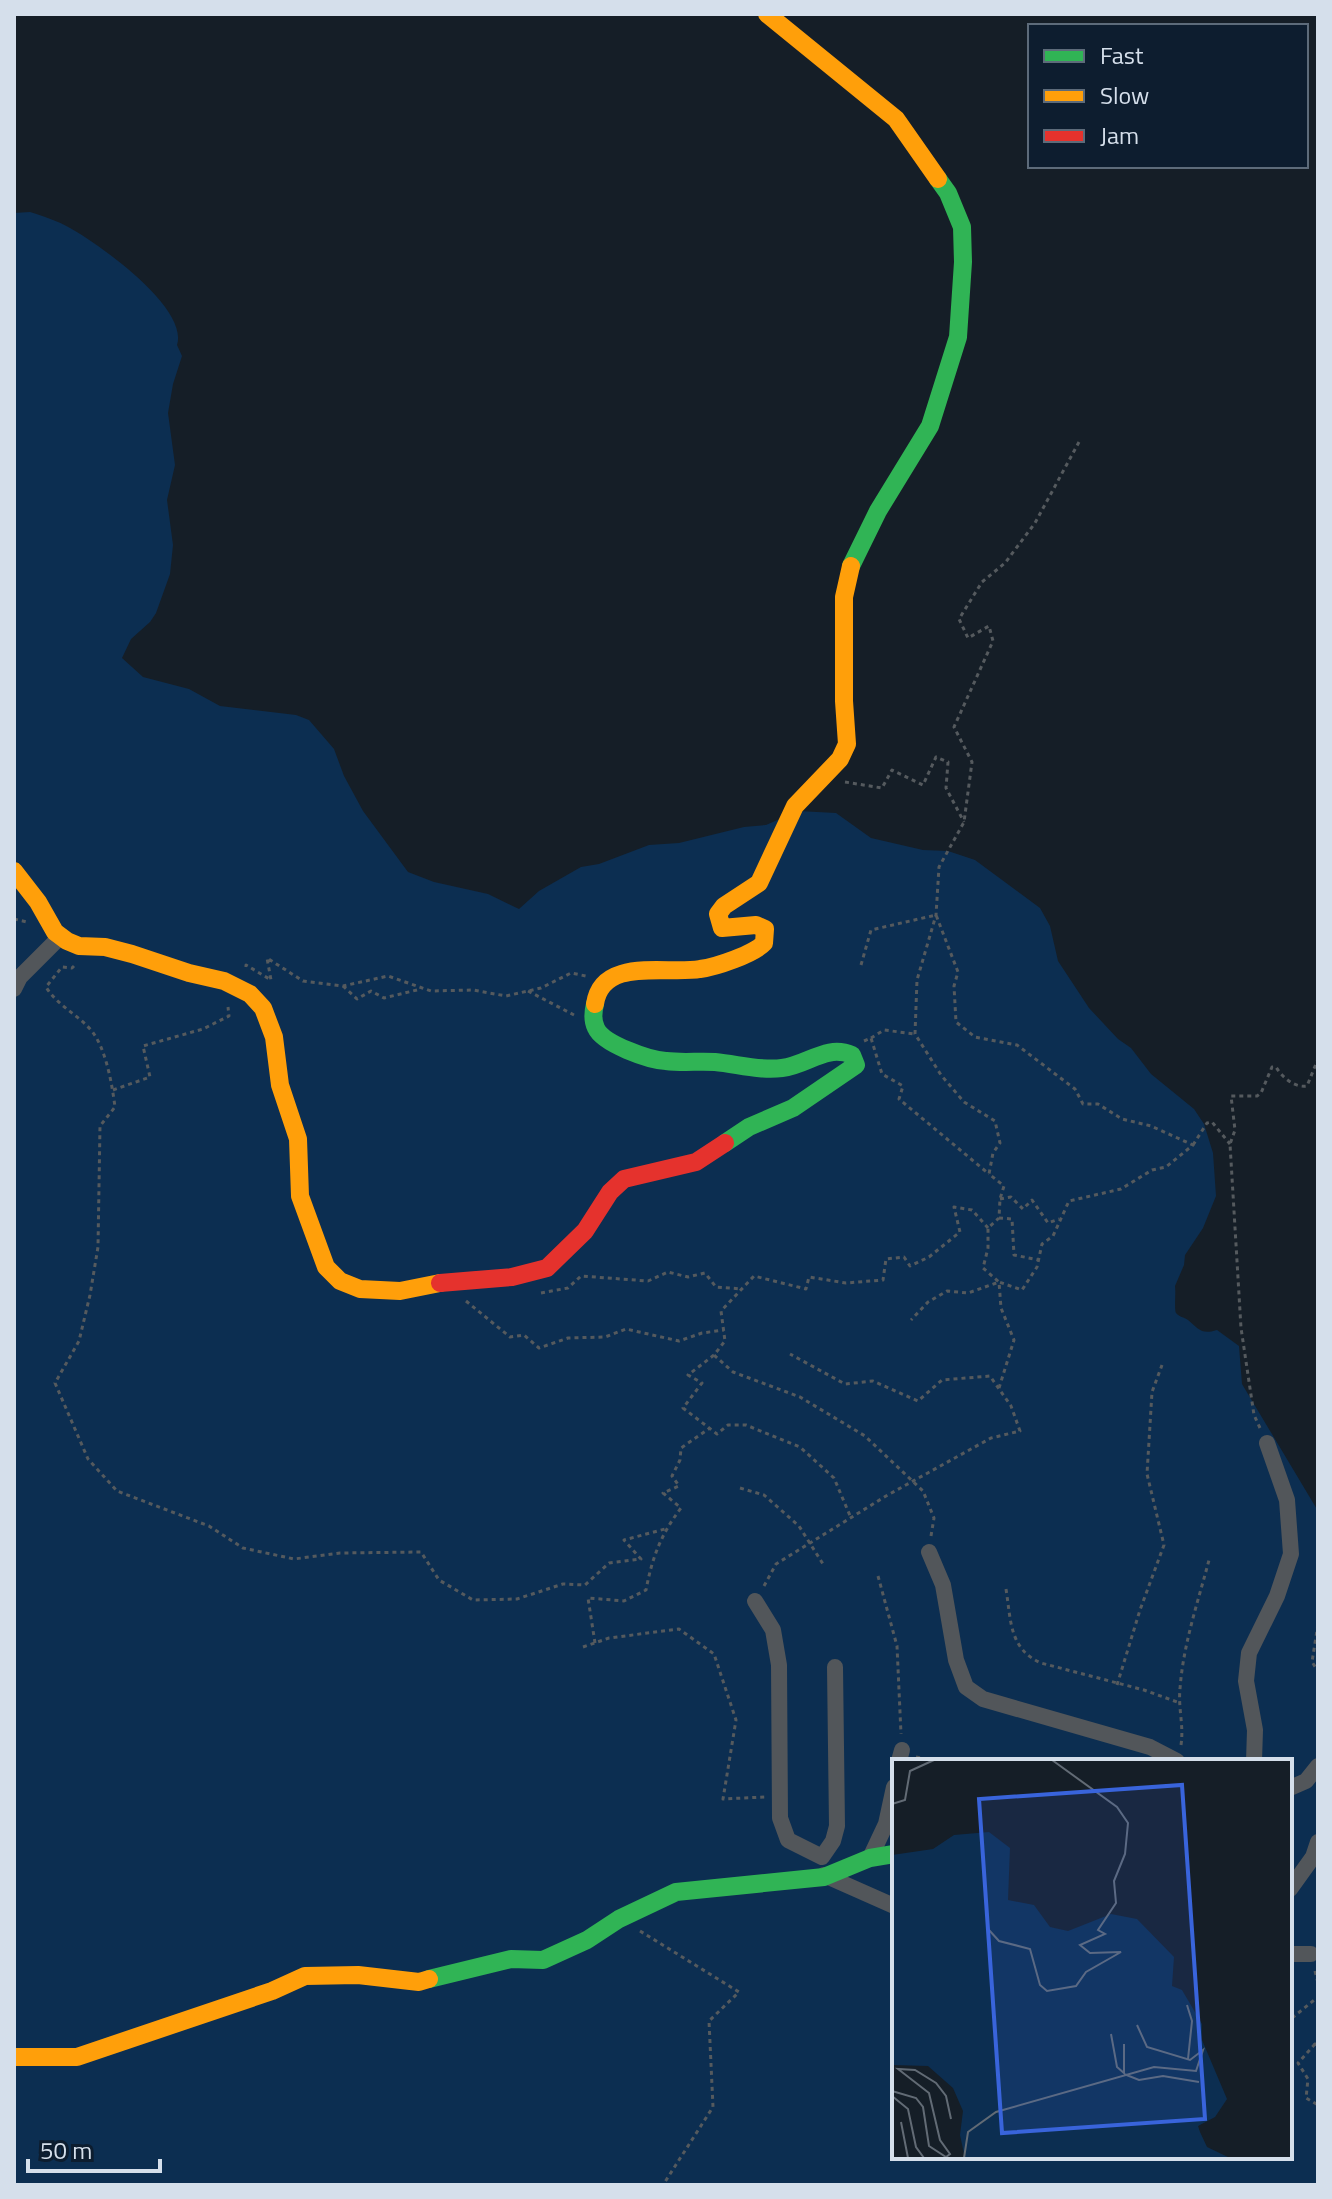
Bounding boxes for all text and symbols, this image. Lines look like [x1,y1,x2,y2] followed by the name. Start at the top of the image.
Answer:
[1028,24,1308,168] legend
[1100,37,1144,73] text: Fast
[1100,77,1149,113] text: Slow
[1100,117,1139,153] text: Jam
[892,1759,1292,2159] inset map
[28,2123,160,2173] scale bar
[40,2132,92,2168] text: 50 m

